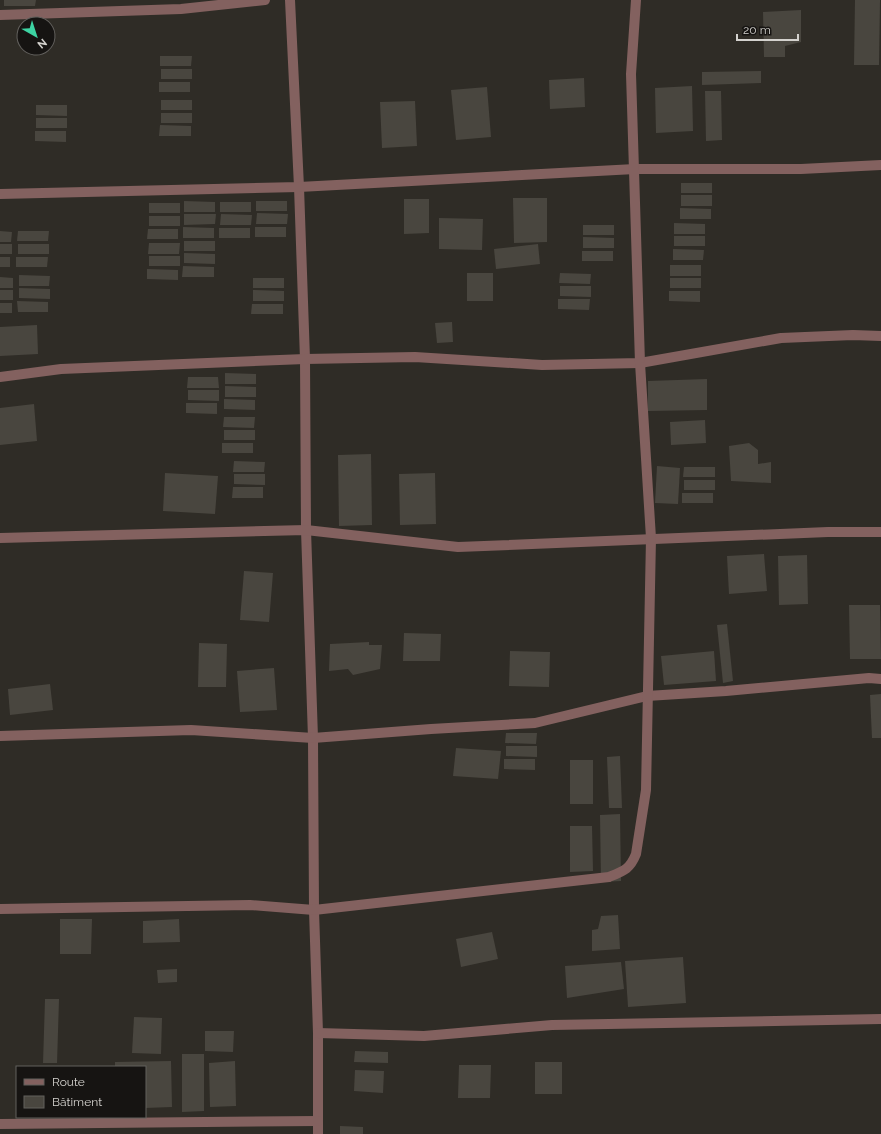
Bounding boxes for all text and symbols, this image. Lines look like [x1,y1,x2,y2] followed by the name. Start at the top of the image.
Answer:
[16,16,56,56] north arrow
[737,16,798,42] scale bar
[743,23,771,37] text: 20 m
[35,36,49,51] text: N
[16,1066,146,1118] legend
[52,1075,85,1089] text: Route
[52,1095,102,1109] text: Bâtiment

